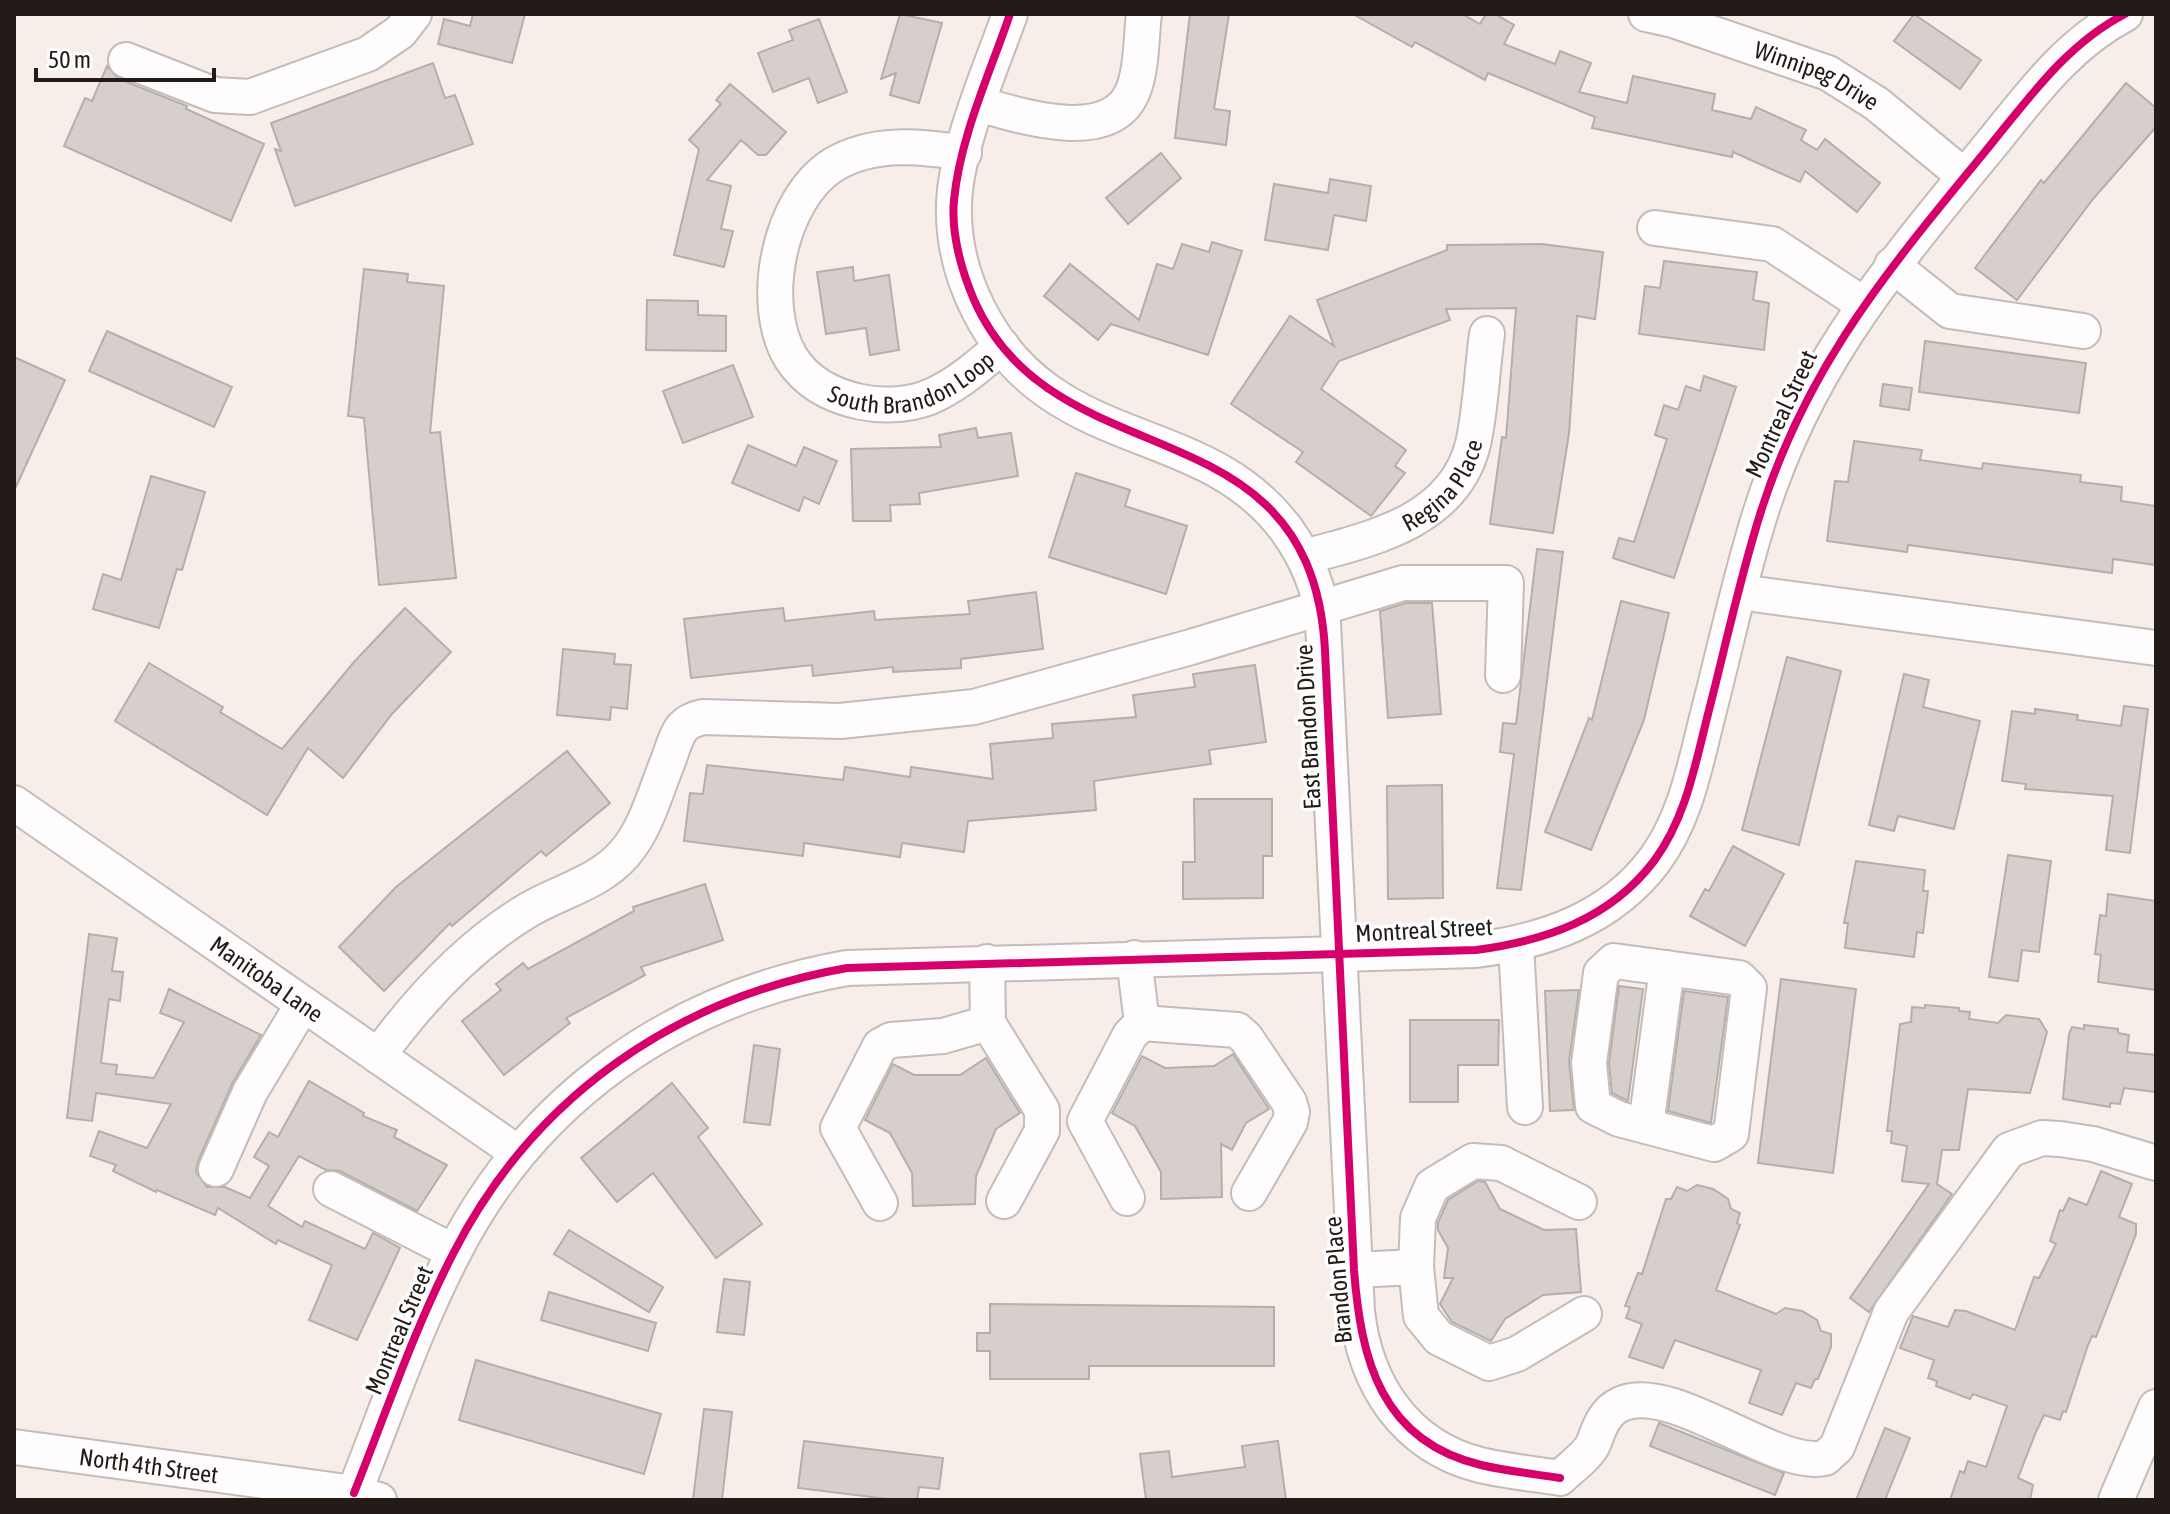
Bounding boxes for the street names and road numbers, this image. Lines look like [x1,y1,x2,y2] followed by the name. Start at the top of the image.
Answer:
[1751,35,1884,115] street label: Winnipeg Drive
[824,345,999,418] street label: South Brandon Loop
[1740,346,1822,482] street label: Montreal Street
[1397,437,1487,536] street label: Regina Place
[1290,644,1326,810] street label: East Brandon Drive
[1355,913,1493,947] street label: Montreal Street
[205,930,329,1027] street label: Manitoba Lane
[1319,1215,1357,1345] street label: Brandon Place
[360,1261,438,1398] street label: Montreal Street
[78,1442,220,1488] street label: North 4th Street

